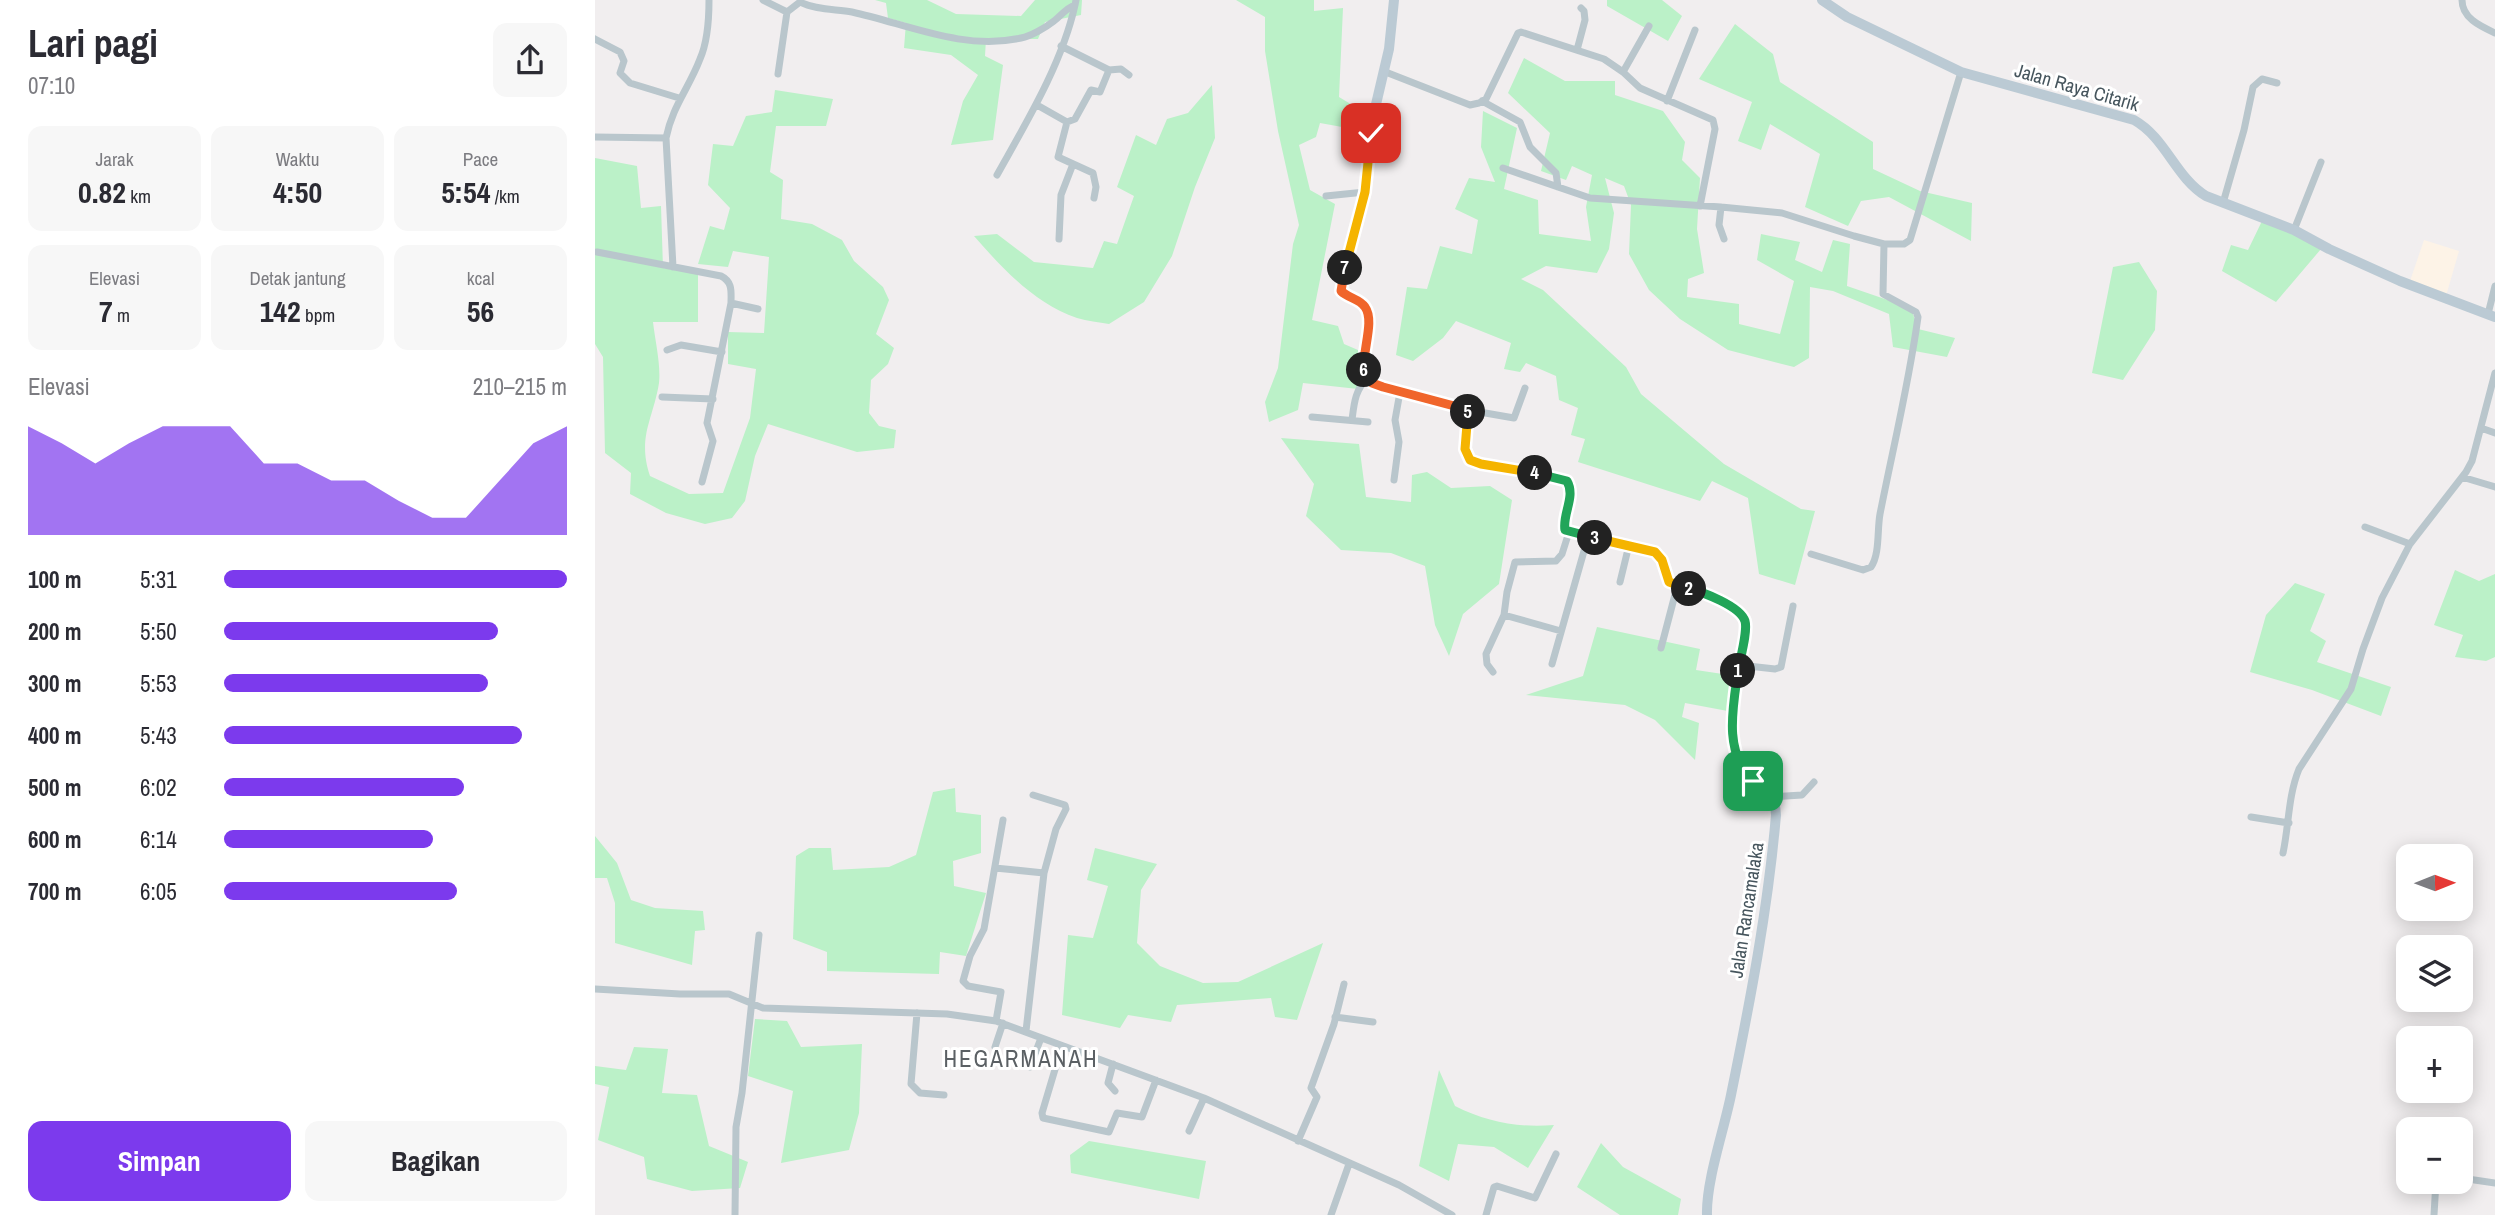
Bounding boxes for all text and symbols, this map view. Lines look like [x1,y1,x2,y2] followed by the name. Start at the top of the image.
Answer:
[28,18,158,69] text: Lari pagi
[493,23,567,97] button: share
[2012,57,2142,117] street label: Jalan Raya Citarik
[28,70,75,101] text: 07:10
[1341,103,1401,163] pin
[1352,114,1390,152] icon: check
[95,146,134,172] text: Jarak
[276,146,319,172] text: Waktu
[463,146,498,172] text: Pace
[78,172,126,212] text: 0.82
[273,172,322,212] text: 4:50
[441,172,490,212] text: 5:54
[126,183,151,209] text: km
[490,183,520,209] text: /km
[1327,250,1363,286] pin: 7
[1340,254,1349,280] text: 7
[89,265,140,291] text: Elevasi
[249,265,346,291] text: Detak jantung
[467,265,494,291] text: kcal
[99,291,113,331] text: 7
[260,291,301,331] text: 142
[467,291,494,331] text: 56
[113,302,130,328] text: m
[301,302,335,328] text: bpm
[1347,352,1381,388] pin: 6
[1359,356,1368,382] text: 6
[28,371,90,402] text: Elevasi
[473,371,567,402] text: 210–215 m
[1451,394,1485,430] pin: 5
[1463,398,1472,424] text: 5
[1517,456,1553,490] pin: 4
[1530,459,1539,485] text: 4
[1577,520,1613,556] pin: 3
[1590,524,1599,550] text: 3
[28,564,81,595] text: 100 m
[140,564,177,595] text: 5:31
[1671,572,1707,606] pin: 2
[1684,575,1693,601] text: 2
[28,616,81,647] text: 200 m
[140,616,177,647] text: 5:50
[1721,654,1755,688] pin: 1
[1733,657,1742,683] text: 1
[28,668,81,699] text: 300 m
[140,668,177,699] text: 5:53
[28,720,81,751] text: 400 m
[140,720,177,751] text: 5:43
[1723,751,1783,811] pin
[1734,762,1772,800] icon: arrive
[28,772,81,803] text: 500 m
[140,772,177,803] text: 6:02
[28,824,81,855] text: 600 m
[140,824,177,855] text: 6:14
[1722,840,1770,980] street label: Jalan Rancamalaka
[2396,844,2473,920] north arrow
[2396,844,2473,1194] map controls
[28,876,81,907] text: 700 m
[140,876,177,907] text: 6:05
[2396,935,2473,1012] button: layers
[2396,1026,2473,1103] button: +
[943,1043,1099,1074] district label: HEGARMANAH
[2396,1117,2473,1194] button: −
[28,1121,291,1201] button: Simpan
[305,1121,567,1201] button: Bagikan

